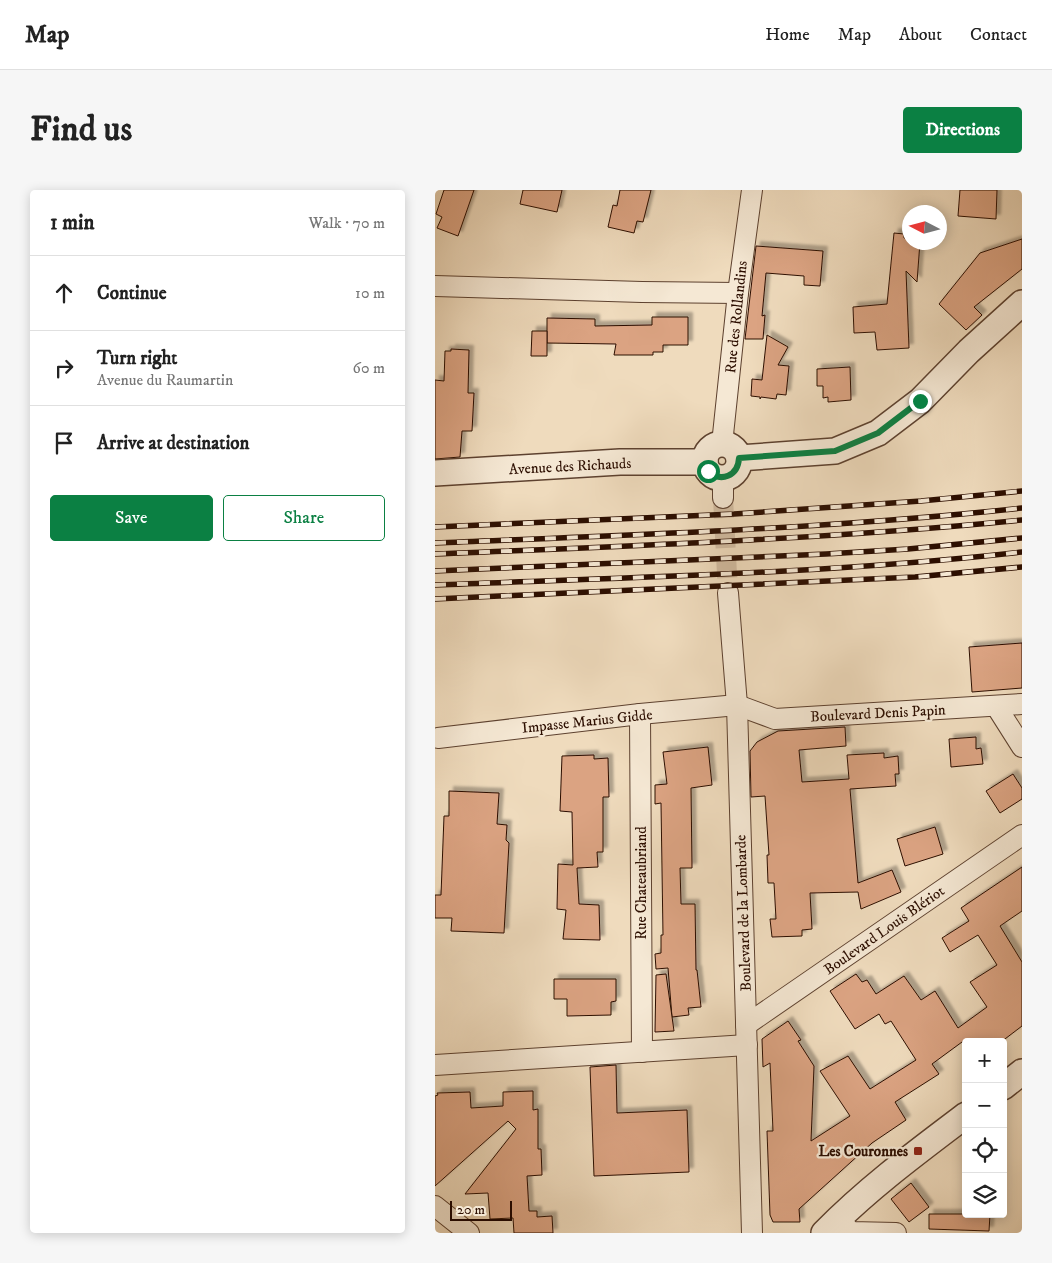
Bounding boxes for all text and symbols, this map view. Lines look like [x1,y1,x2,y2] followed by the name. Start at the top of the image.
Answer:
[25,20,69,50] text: Map
[765,24,810,46] text: Home
[838,24,871,46] text: Map
[899,24,942,46] text: About
[970,24,1027,46] text: Contact
[903,107,1022,153] button: Directions
[30,108,132,152] text: Find us
[902,205,947,250] north arrow
[50,210,94,236] text: 1 min
[309,213,385,233] text: Walk · 70 m
[721,260,752,374] street label: Rue des Rollandins
[50,279,78,307] icon: ahead
[97,282,167,305] text: Continue
[355,283,385,303] text: 10 m
[97,347,177,370] text: Turn right
[50,354,78,382] icon: right
[353,358,385,378] text: 60 m
[97,370,233,390] text: Avenue du Raumartin
[909,390,932,413] route end
[50,429,78,457] icon: arrive
[97,432,249,455] text: Arrive at destination
[508,454,632,479] street label: Avenue des Richauds
[697,460,720,483] route start
[50,495,213,541] button: Save
[223,495,385,541] button: Share
[810,700,946,727] street label: Boulevard Denis Papin
[521,705,653,738] street label: Impasse Marius Gidde
[632,826,651,940] street label: Rue Chateaubriand
[731,834,756,992] street label: Boulevard de la Lombarde
[820,882,948,979] street label: Boulevard Louis Blériot
[962,1038,1007,1218] map controls
[962,1038,1007,1083] button: +
[962,1083,1007,1128] button: −
[962,1128,1007,1173] button: locate
[819,1142,908,1161] place label: Les Couronnes
[912,1145,924,1157] marker: Les Couronnes
[962,1173,1007,1218] button: layers
[450,1198,513,1221] scale bar
[457,1201,485,1219] text: 20 m

